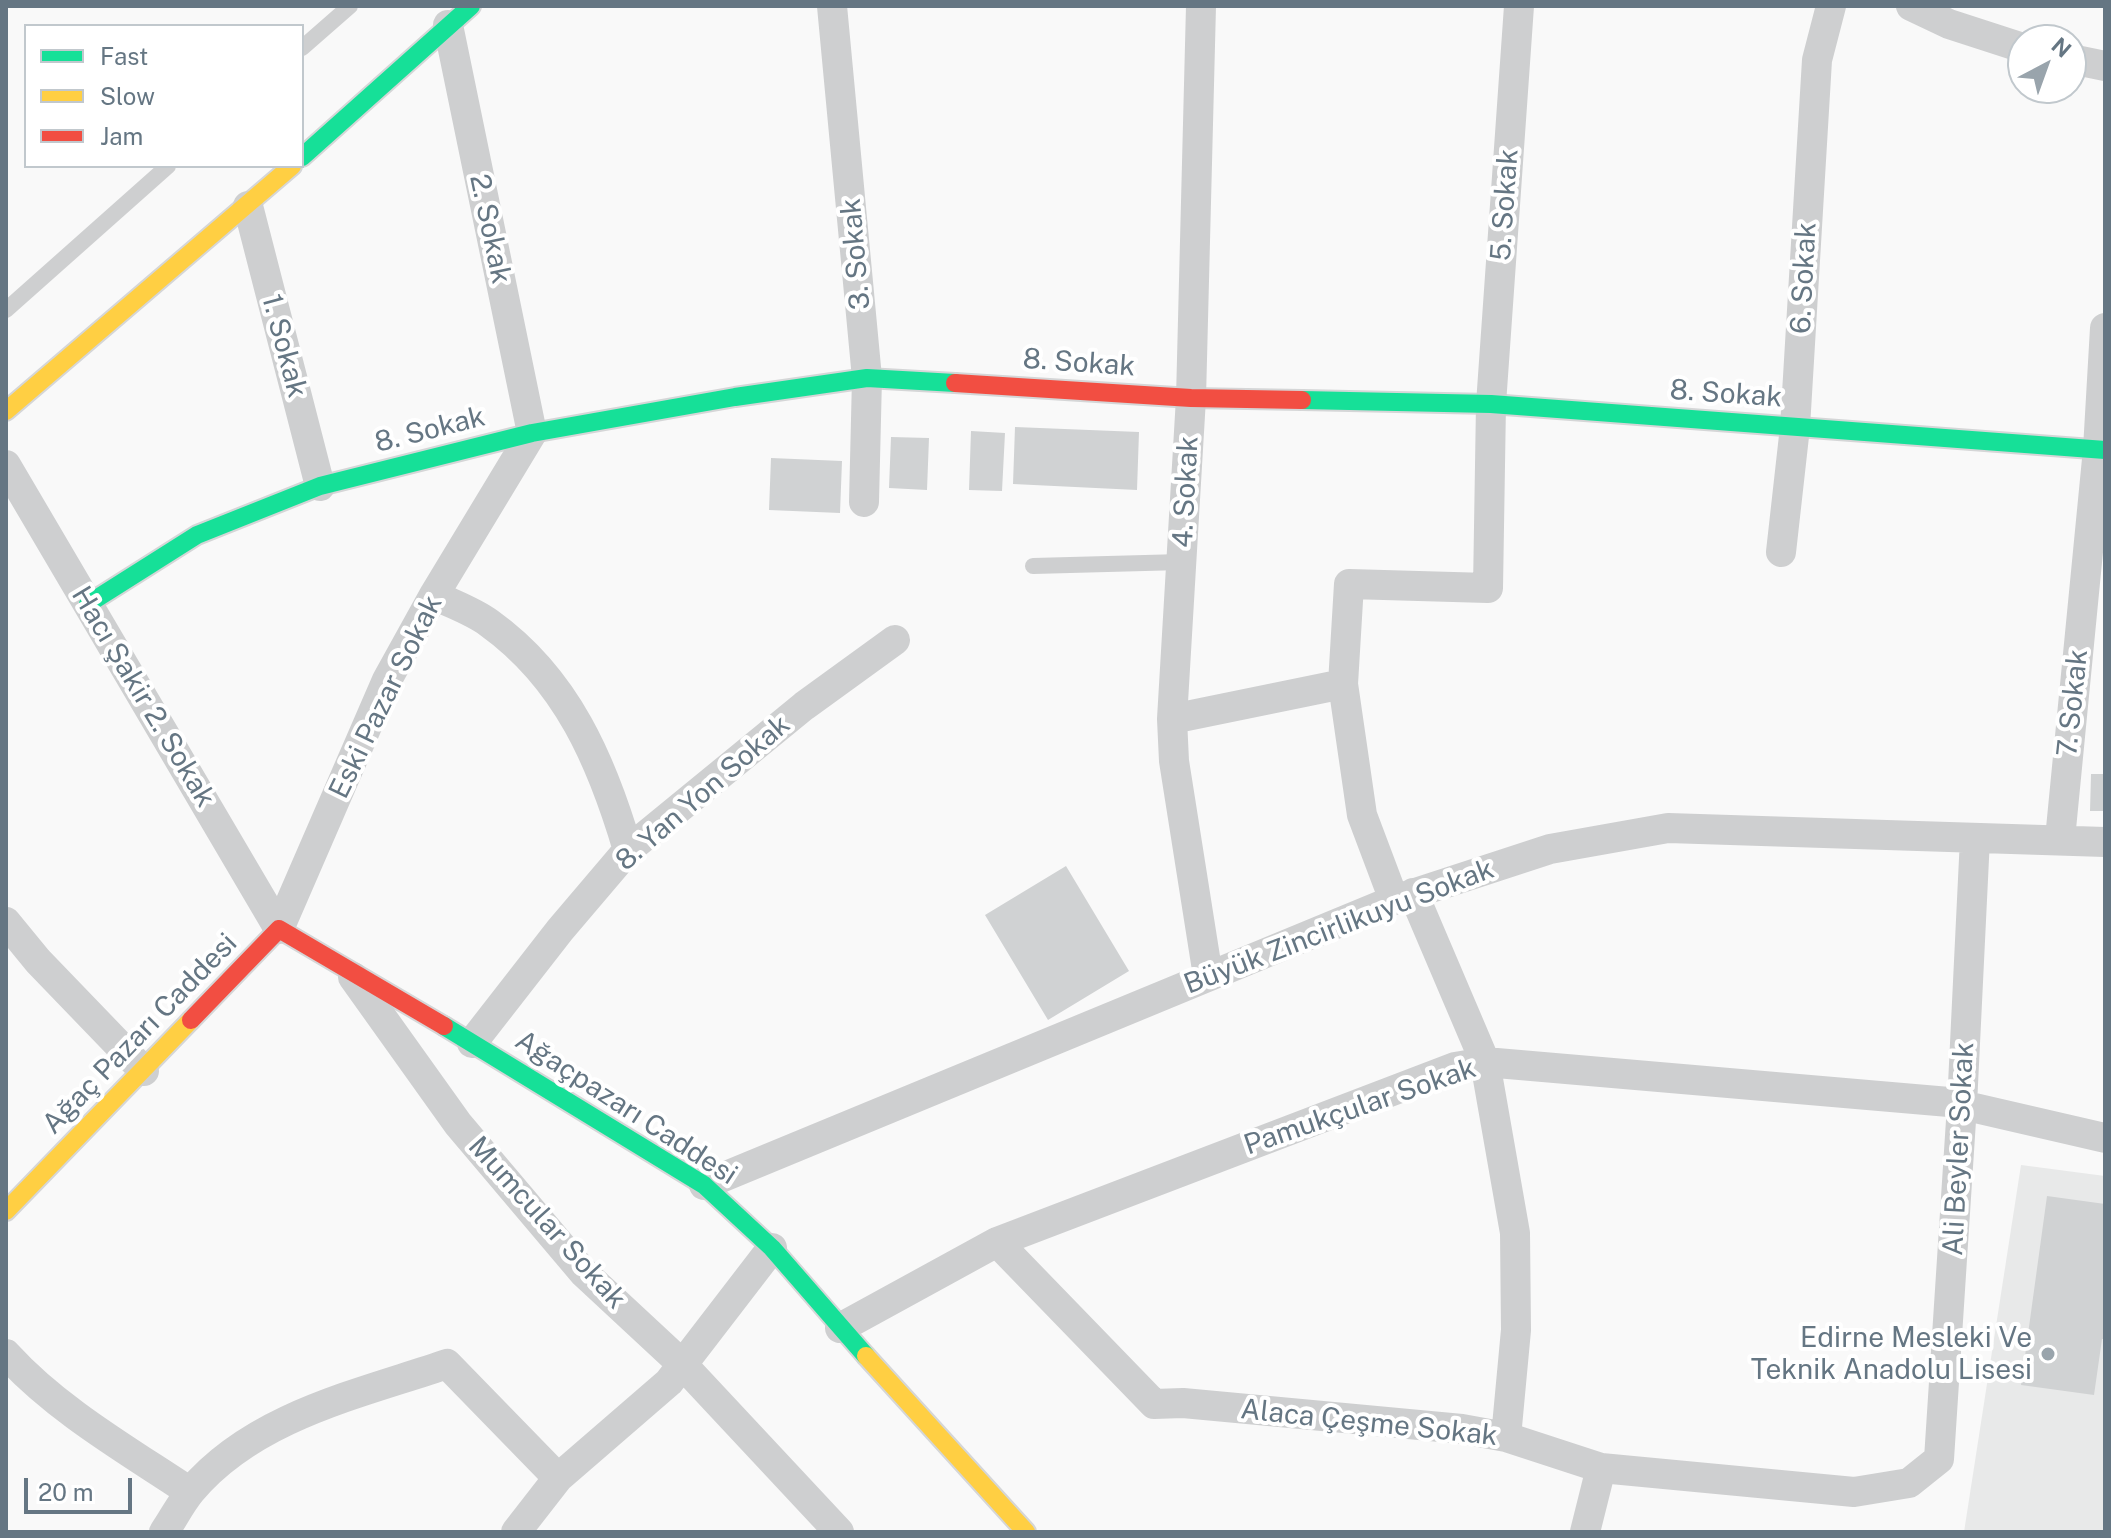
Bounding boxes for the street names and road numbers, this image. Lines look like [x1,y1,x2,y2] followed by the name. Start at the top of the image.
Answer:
[1484,148,1526,262] street label: 5. Sokak
[462,171,518,287] street label: 2. Sokak
[834,197,878,311] street label: 3. Sokak
[1784,221,1824,335] street label: 6. Sokak
[254,291,314,401] street label: 1. Sokak
[1022,342,1136,384] street label: 8. Sokak
[1669,373,1783,415] street label: 8. Sokak
[371,400,489,460] street label: 8. Sokak
[1166,435,1206,549] street label: 4. Sokak
[64,581,222,813] street label: Hacı Şakir 2. Sokak
[322,590,450,804] street label: Eski Pazar Sokak
[2051,648,2095,758] street label: 7. Sokak
[609,708,797,878] street label: 8. Yan Yon Sokak
[1179,852,1499,1002] street label: Büyük Zincirlikuyu Sokak
[36,927,244,1141] street label: Ağaç Pazarı Caddesi
[509,1024,743,1192] street label: Ağaçpazarı Caddesi
[1937,1041,1981,1257] street label: Ali Beyler Sokak
[1240,1052,1480,1162] street label: Pamukçular Sokak
[461,1130,633,1316] street label: Mumcular Sokak
[1239,1393,1499,1453] street label: Alaca Çeşme Sokak

